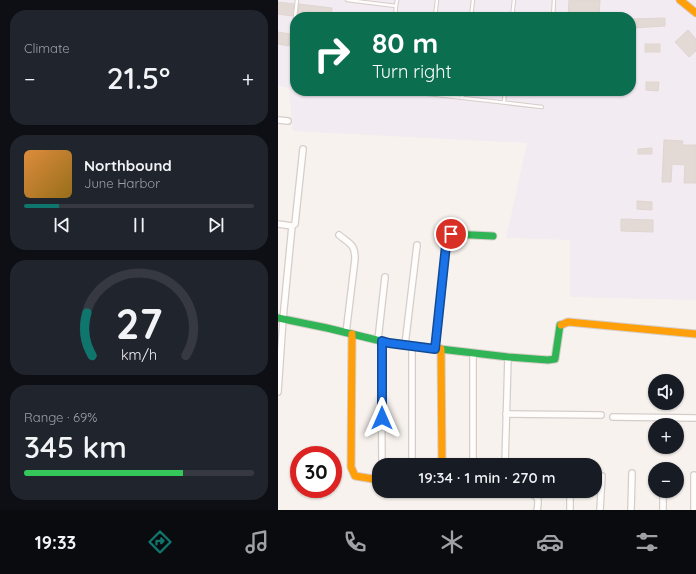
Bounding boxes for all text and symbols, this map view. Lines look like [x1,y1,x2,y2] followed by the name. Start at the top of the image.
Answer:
[372,25,438,60] text: 80 m
[306,28,358,80] icon: right
[24,40,70,56] text: Climate
[107,59,170,97] text: 21.5°
[372,60,452,83] text: Turn right
[24,65,35,93] text: −
[242,65,254,93] text: +
[84,156,172,175] text: Northbound
[84,175,160,191] text: June Harbor
[51,214,73,236] icon: previous
[128,214,150,236] icon: pause
[205,214,227,236] icon: next
[434,217,468,251] pin
[440,223,462,245] icon: arrive
[116,296,162,348] text: 27
[121,345,157,363] text: km/h
[648,374,684,498] map controls
[648,374,684,410] button: sound
[361,397,403,439] position arrow
[24,409,97,425] text: Range · 69%
[648,418,684,454] button: +
[24,428,127,466] text: 345 km
[290,446,342,498] speed limit sign: 30
[648,462,684,498] button: −
[419,468,555,487] text: 19:34 · 1 min · 270 m
[146,528,174,556] icon: directions
[243,528,271,556] icon: music
[341,528,369,556] icon: phone
[438,528,466,556] icon: climate
[536,528,564,556] icon: car
[633,528,661,556] icon: filters
[35,531,76,554] text: 19:33

